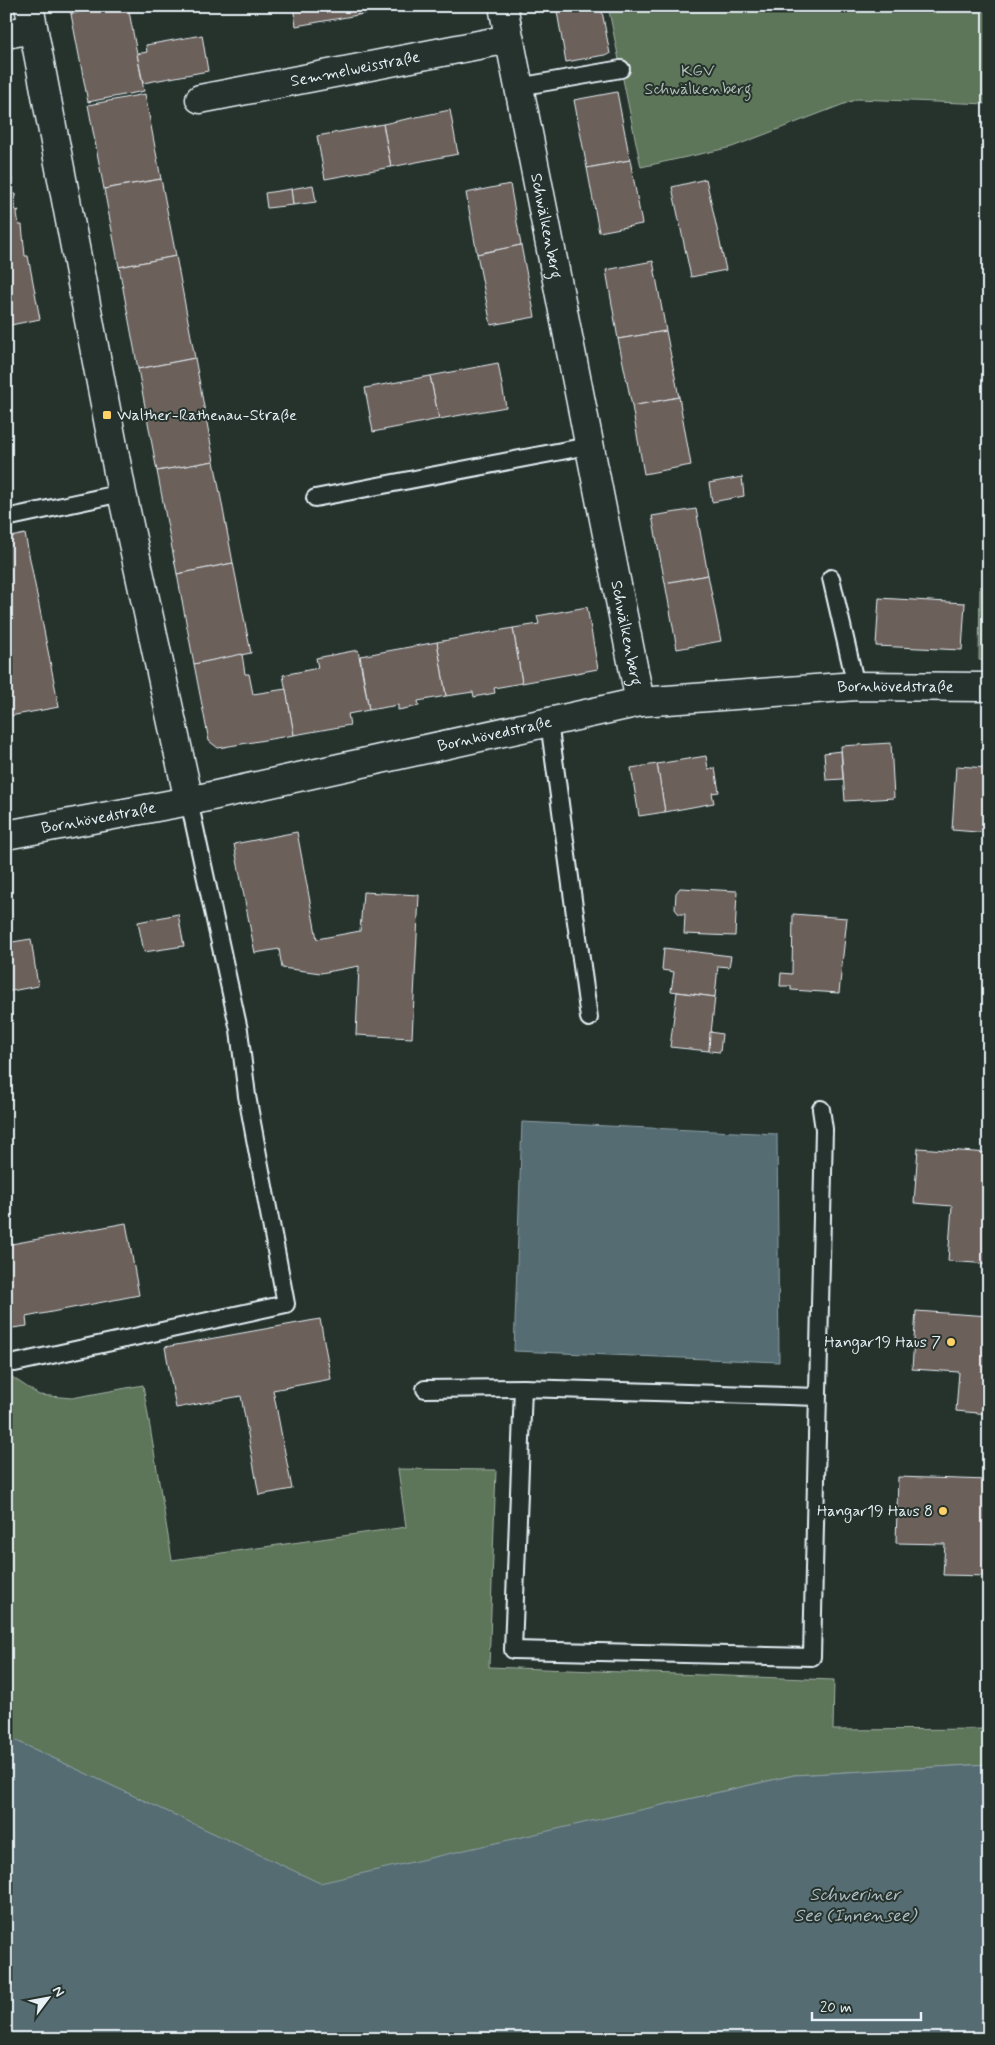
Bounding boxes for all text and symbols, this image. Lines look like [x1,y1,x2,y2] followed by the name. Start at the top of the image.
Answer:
[289,46,422,92] street label: Semmelweisstraße
[645,61,751,101] park label: KGV Schwälkenberg
[526,171,567,281] street label: Schwälkenberg
[117,405,297,426] place label: Walther-Rathenau-Straße
[101,409,113,421] marker: Walther-Rathenau-Straße
[606,578,647,688] street label: Schwälkenberg
[837,675,954,698] street label: Bornhövedstraße
[436,711,554,757] street label: Bornhövedstraße
[39,797,158,839] street label: Bornhövedstraße
[824,1332,941,1354] place label: Hangar19 Haus 7
[945,1336,957,1348] marker: Hangar19 Haus 7
[817,1501,933,1523] place label: Hangar19 Haus 8
[937,1505,949,1517] marker: Hangar19 Haus 8
[794,1883,919,1928] water label: Schweriner See (Innensee)
[22,1972,72,2022] north arrow
[48,1983,68,2000] text: N
[812,1990,921,2022] scale bar
[820,1998,852,2018] text: 20 m

